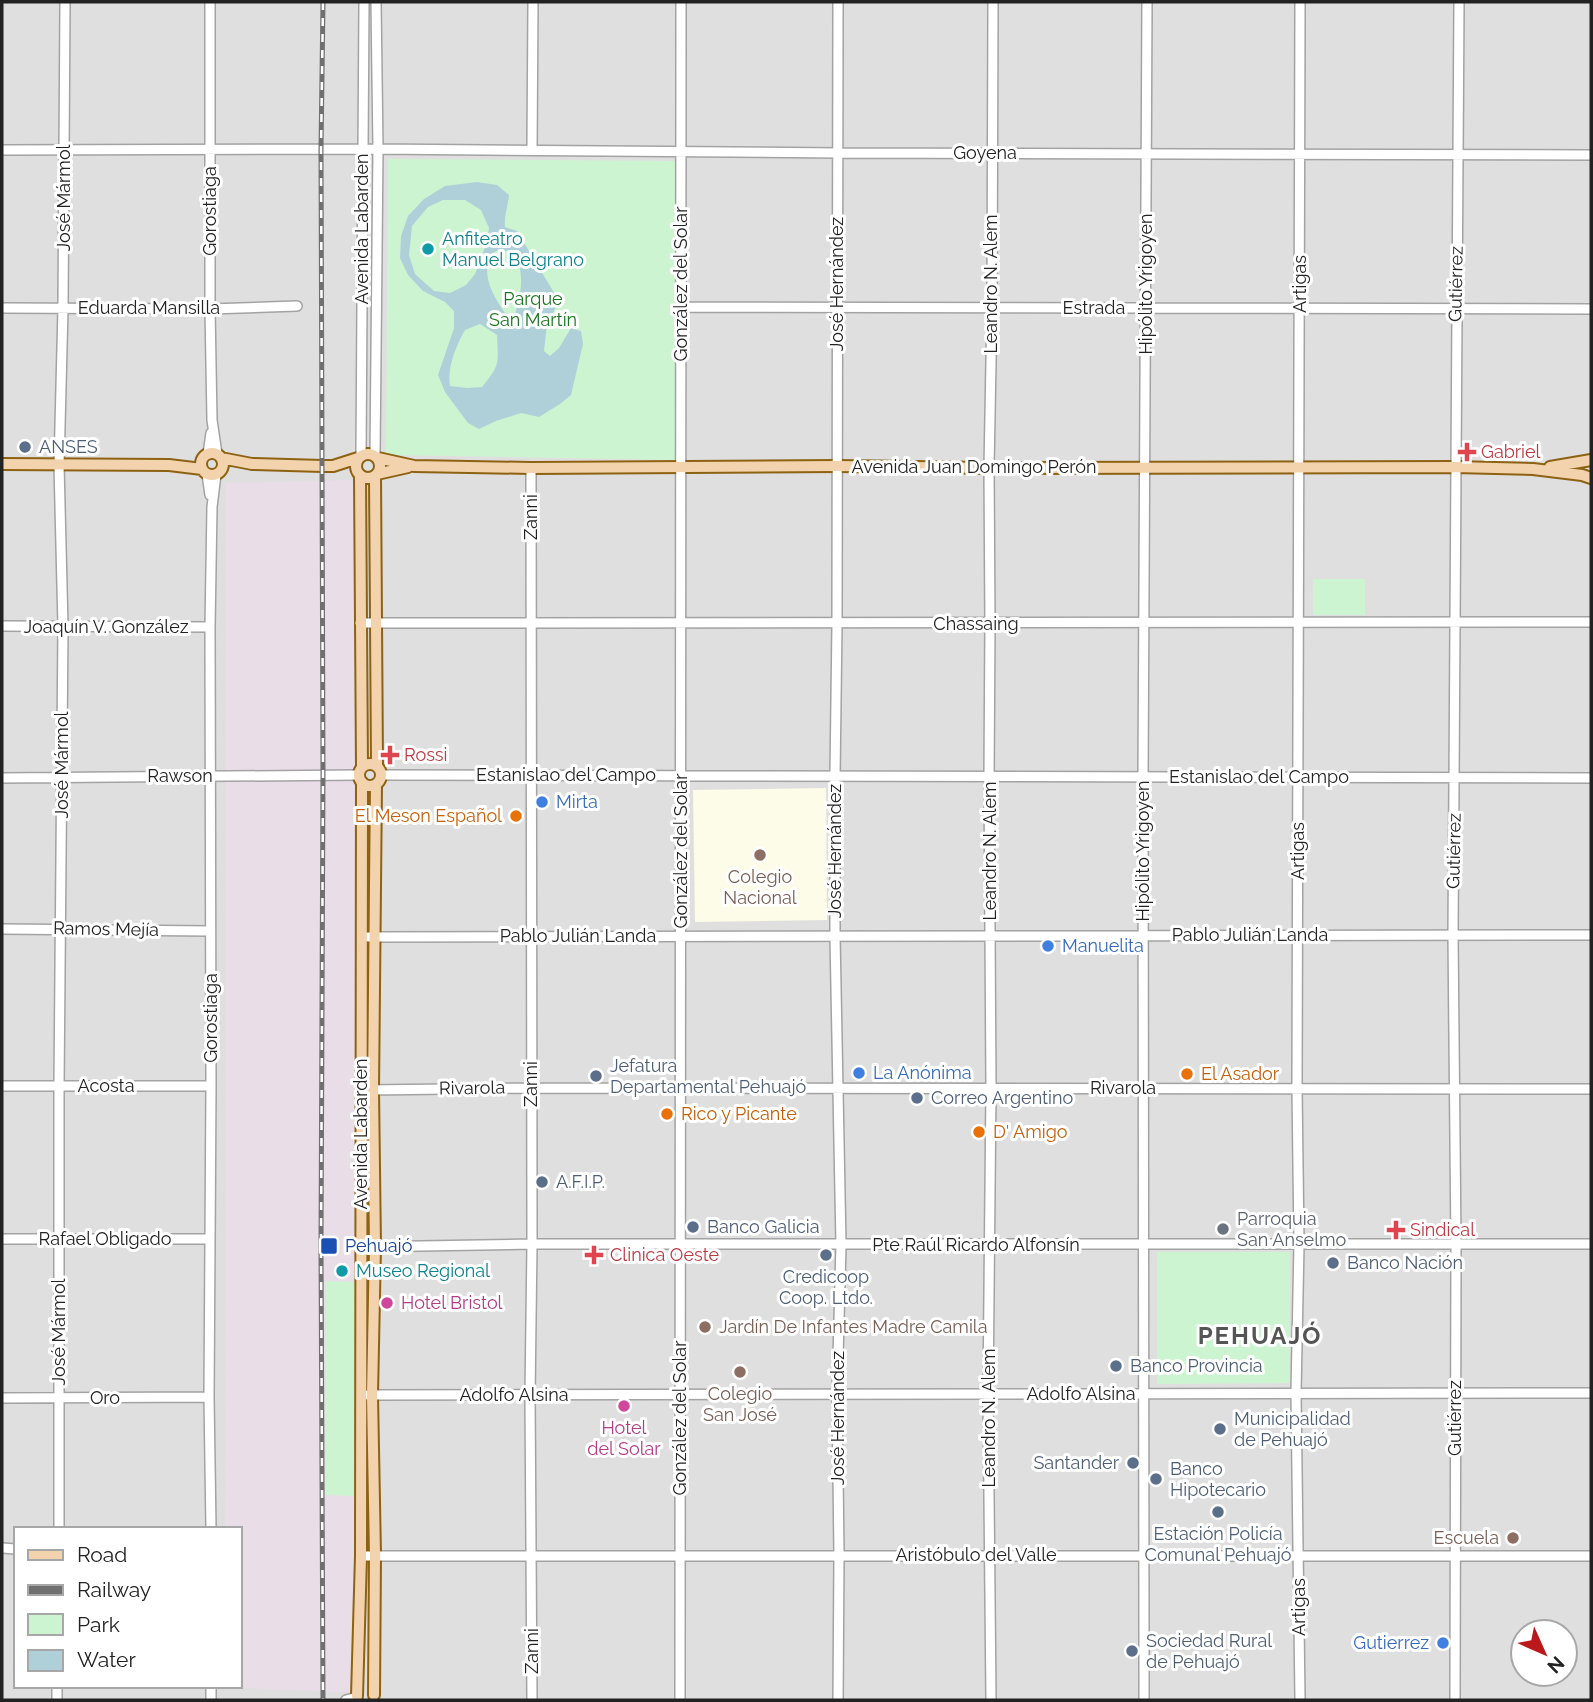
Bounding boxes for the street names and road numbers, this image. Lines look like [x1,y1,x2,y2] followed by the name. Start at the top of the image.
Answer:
[953,142,1017,163] street label: Goyena
[53,144,74,252] street label: José Mármol
[351,154,372,304] street label: Avenida Labarden
[199,166,220,256] street label: Gorostiaga
[670,206,691,361] street label: González del Solar
[1135,213,1156,355] street label: Hipólito Yrigoyen
[980,214,1001,354] street label: Leandro N. Alem
[826,217,847,351] street label: José Hernández
[1444,246,1467,322] street label: Gutiérrez
[1289,255,1310,313] street label: Artigas
[78,297,220,318] street label: Eduarda Mansilla
[1063,297,1125,318] street label: Estrada
[852,456,1096,477] street label: Avenida Juan Domingo Perón
[520,494,541,540] street label: Zanni
[933,613,1019,634] street label: Chassaing
[23,616,189,637] street label: Joaquín V. González
[51,711,72,819] street label: José Mármol
[476,764,656,785] street label: Estanislao del Campo
[147,765,213,786] street label: Rawson
[1169,766,1349,787] street label: Estanislao del Campo
[670,773,691,928] street label: González del Solar
[1132,780,1153,922] street label: Hipólito Yrigoyen
[979,781,1000,921] street label: Leandro N. Alem
[824,784,845,918] street label: José Hernández
[1442,813,1465,889] street label: Gutiérrez
[1287,822,1308,880] street label: Artigas
[53,917,159,940] street label: Ramos Mejía
[1172,924,1328,945] street label: Pablo Julián Landa
[500,925,656,946] street label: Pablo Julián Landa
[200,973,221,1063] street label: Gorostiaga
[350,1059,371,1209] street label: Avenida Labarden
[520,1061,541,1107] street label: Zanni
[78,1075,134,1096] street label: Acosta
[439,1076,505,1099] street label: Rivarola
[1090,1077,1156,1098] street label: Rivarola
[39,1228,172,1249] street label: Rafael Obligado
[872,1234,1080,1255] street label: Pte Raúl Ricardo Alfonsín
[48,1278,69,1386] street label: José Mármol
[669,1340,690,1495] street label: González del Solar
[978,1348,999,1488] street label: Leandro N. Alem
[827,1351,848,1485] street label: José Hernández
[1444,1380,1465,1456] street label: Gutiérrez
[1026,1383,1136,1404] street label: Adolfo Alsina
[459,1384,569,1405] street label: Adolfo Alsina
[90,1387,120,1408] street label: Oro
[895,1544,1057,1565] street label: Aristóbulo del Valle
[1288,1578,1309,1636] street label: Artigas
[521,1628,542,1674] street label: Zanni

